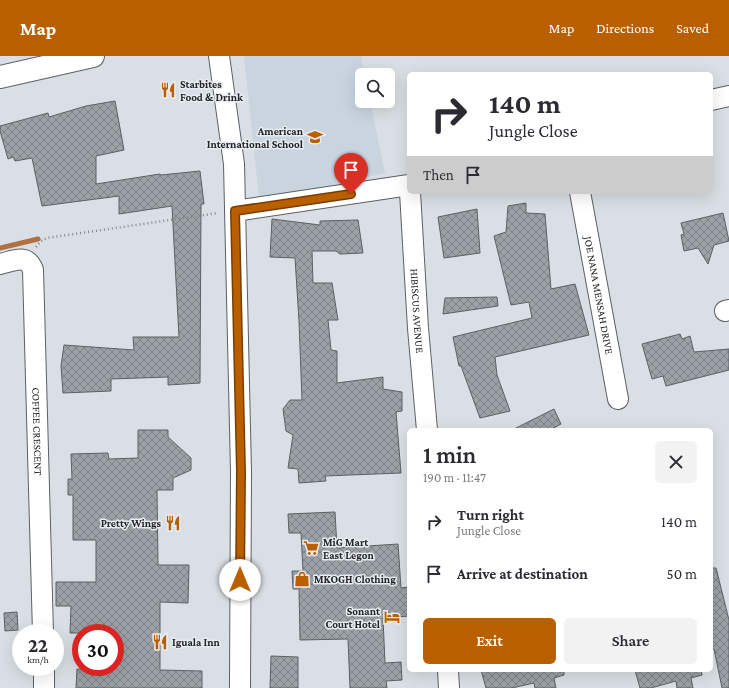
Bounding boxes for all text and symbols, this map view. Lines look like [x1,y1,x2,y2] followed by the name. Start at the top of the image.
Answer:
[20,18,56,39] text: Map
[549,20,574,36] text: Map
[596,20,654,36] text: Directions
[676,20,709,36] text: Saved
[355,68,395,108] map controls
[355,68,395,108] button: search
[180,78,244,103] place label: Starbites Food & Drink
[159,81,177,99] restaurant icon: Starbites Food & Drink
[423,88,475,140] icon: right
[489,88,561,119] text: 140 m
[489,121,578,141] text: Jungle Close
[207,125,304,150] place label: American International School
[306,128,324,146] school or university icon: American International School
[334,153,368,194] pin
[340,159,362,181] icon: arrive
[462,164,484,186] icon: arrive
[423,167,454,183] text: Then
[581,234,616,355] street label: JOE NANA MENSAH DRIVE
[409,268,426,354] street label: HIBISCUS AVENUE
[30,387,45,476] street label: COFFEE CRESCENT
[423,441,476,468] text: 1 min
[655,441,697,483] button: close
[423,470,486,485] text: 190 m · 11:47
[457,507,524,523] text: Turn right
[423,511,445,533] icon: right
[164,514,182,532] restaurant icon: Pretty Wings
[661,514,697,530] text: 140 m
[101,517,162,529] place label: Pretty Wings
[457,523,521,538] text: Jungle Close
[323,536,374,561] place label: MiG Mart East Legon
[302,539,320,557] supermarket icon: MiG Mart East Legon
[219,559,261,601] position arrow
[423,563,445,585] icon: arrive
[457,566,588,582] text: Arrive at destination
[667,566,697,582] text: 50 m
[293,570,311,588] shop icon: MKOGH Clothing
[314,573,396,585] place label: MKOGH Clothing
[326,605,381,630] place label: Sonant Court Hotel
[383,608,401,626] hotel icon: Sonant Court Hotel
[423,618,556,664] button: Exit
[564,618,697,664] button: Share
[72,624,124,676] speed limit sign: 30
[151,633,169,651] restaurant icon: Iguala Inn
[28,634,48,656] text: 22
[172,636,221,648] place label: Iguala Inn
[27,654,49,665] text: km/h

